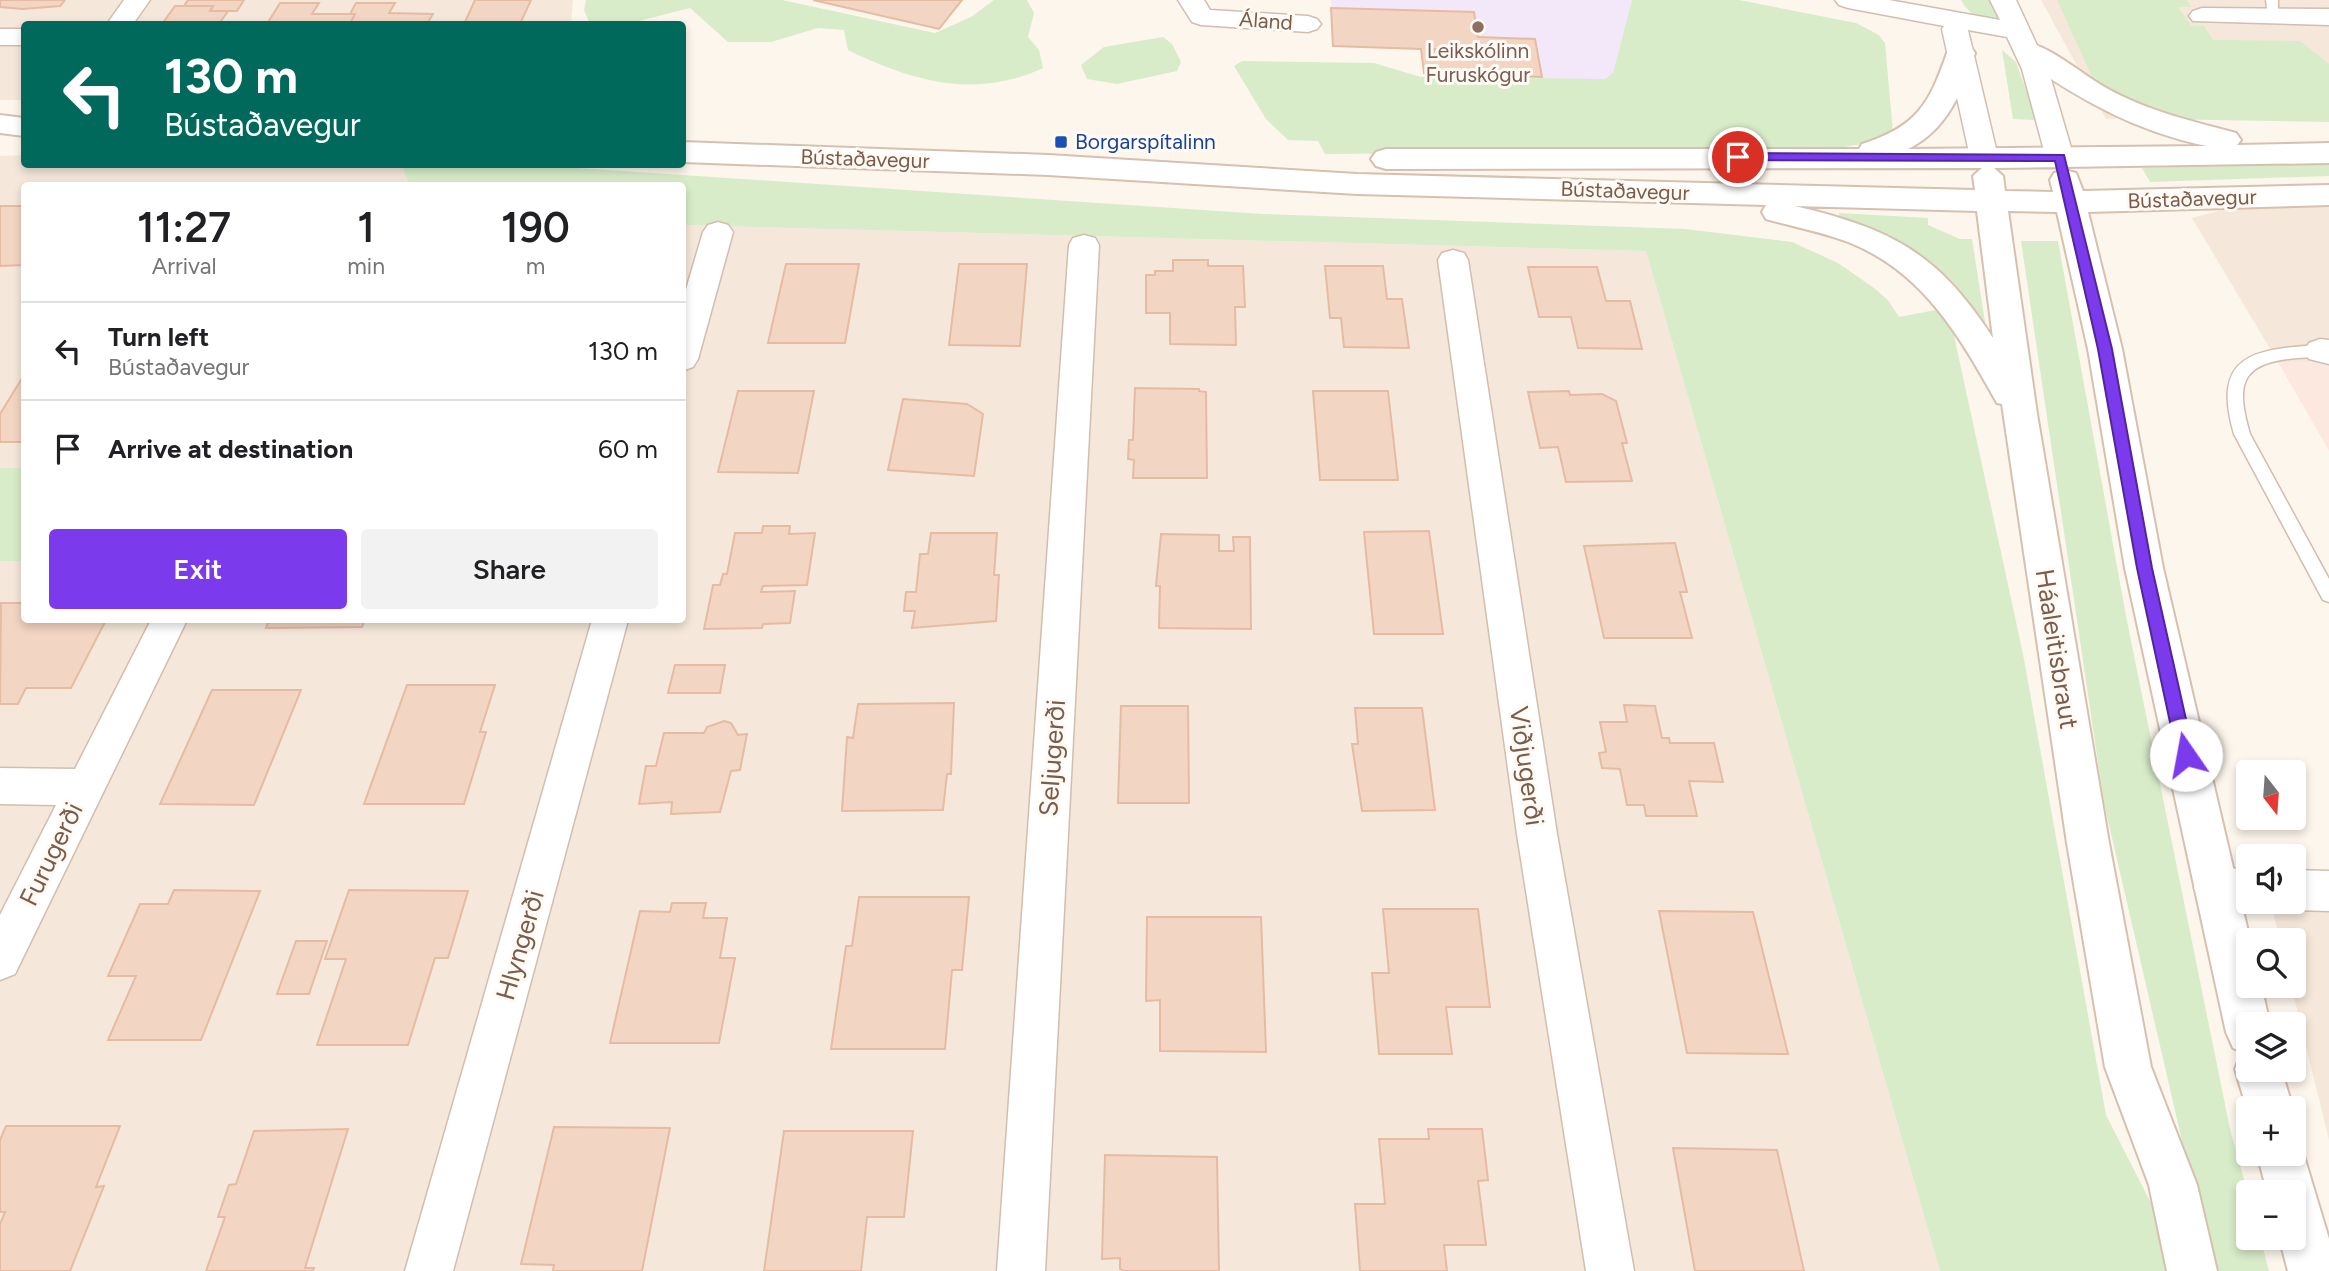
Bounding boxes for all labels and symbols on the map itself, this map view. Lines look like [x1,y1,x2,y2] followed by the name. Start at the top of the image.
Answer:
[1238,6,1294,35] street label: Áland
[1470,19,1486,35] marker: Leikskólinn Furuskógur
[1426,38,1530,87] place label: Leikskólinn Furuskógur
[1708,127,1768,187] pin
[1075,129,1216,154] place label: Borgarspítalinn
[1053,134,1069,150] marker: Borgarspítalinn
[800,144,930,173] street label: Bústaðavegur
[1560,176,1690,205] street label: Bústaðavegur
[2127,184,2257,213] street label: Bústaðavegur
[2029,567,2085,731] street label: Háaleitisbraut
[1032,699,1072,817] street label: Seljugerði
[1503,704,1551,828] street label: Viðjugerði
[2149,718,2223,792] position arrow
[2236,760,2306,830] north arrow
[12,797,90,911] street label: Furugerði
[489,886,551,1004] street label: Hlyngerði

